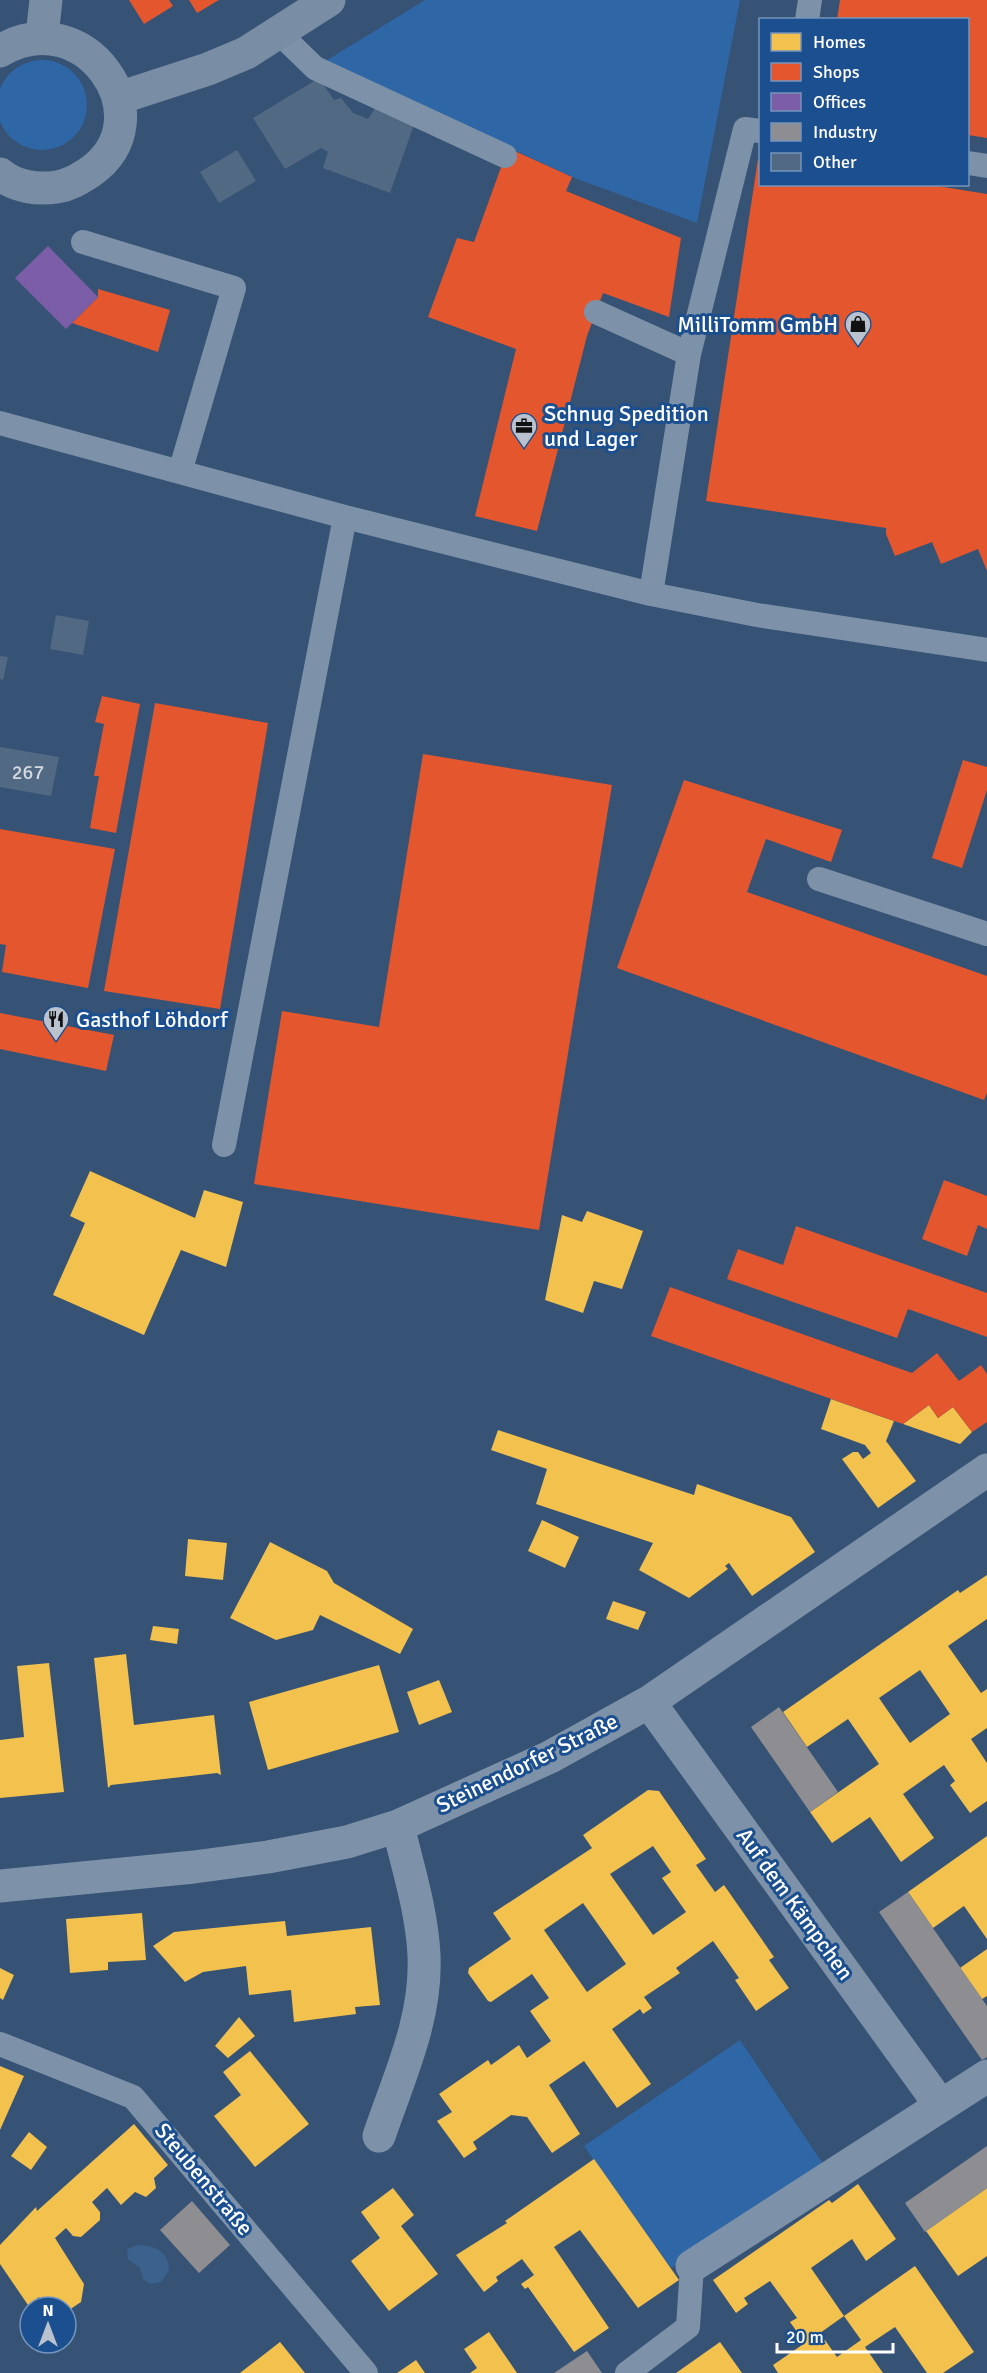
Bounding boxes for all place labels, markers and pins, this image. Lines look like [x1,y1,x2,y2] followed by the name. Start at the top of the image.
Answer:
[843,309,873,347] shop icon: MilliTomm GmbH
[677,311,838,338] place label: MilliTomm GmbH
[544,400,709,452] place label: Schnug Spedition und Lager
[509,411,539,449] office icon: Schnug Spedition und Lager
[41,1004,71,1042] restaurant icon: Gasthof Löhdorf
[76,1006,229,1033] place label: Gasthof Löhdorf

